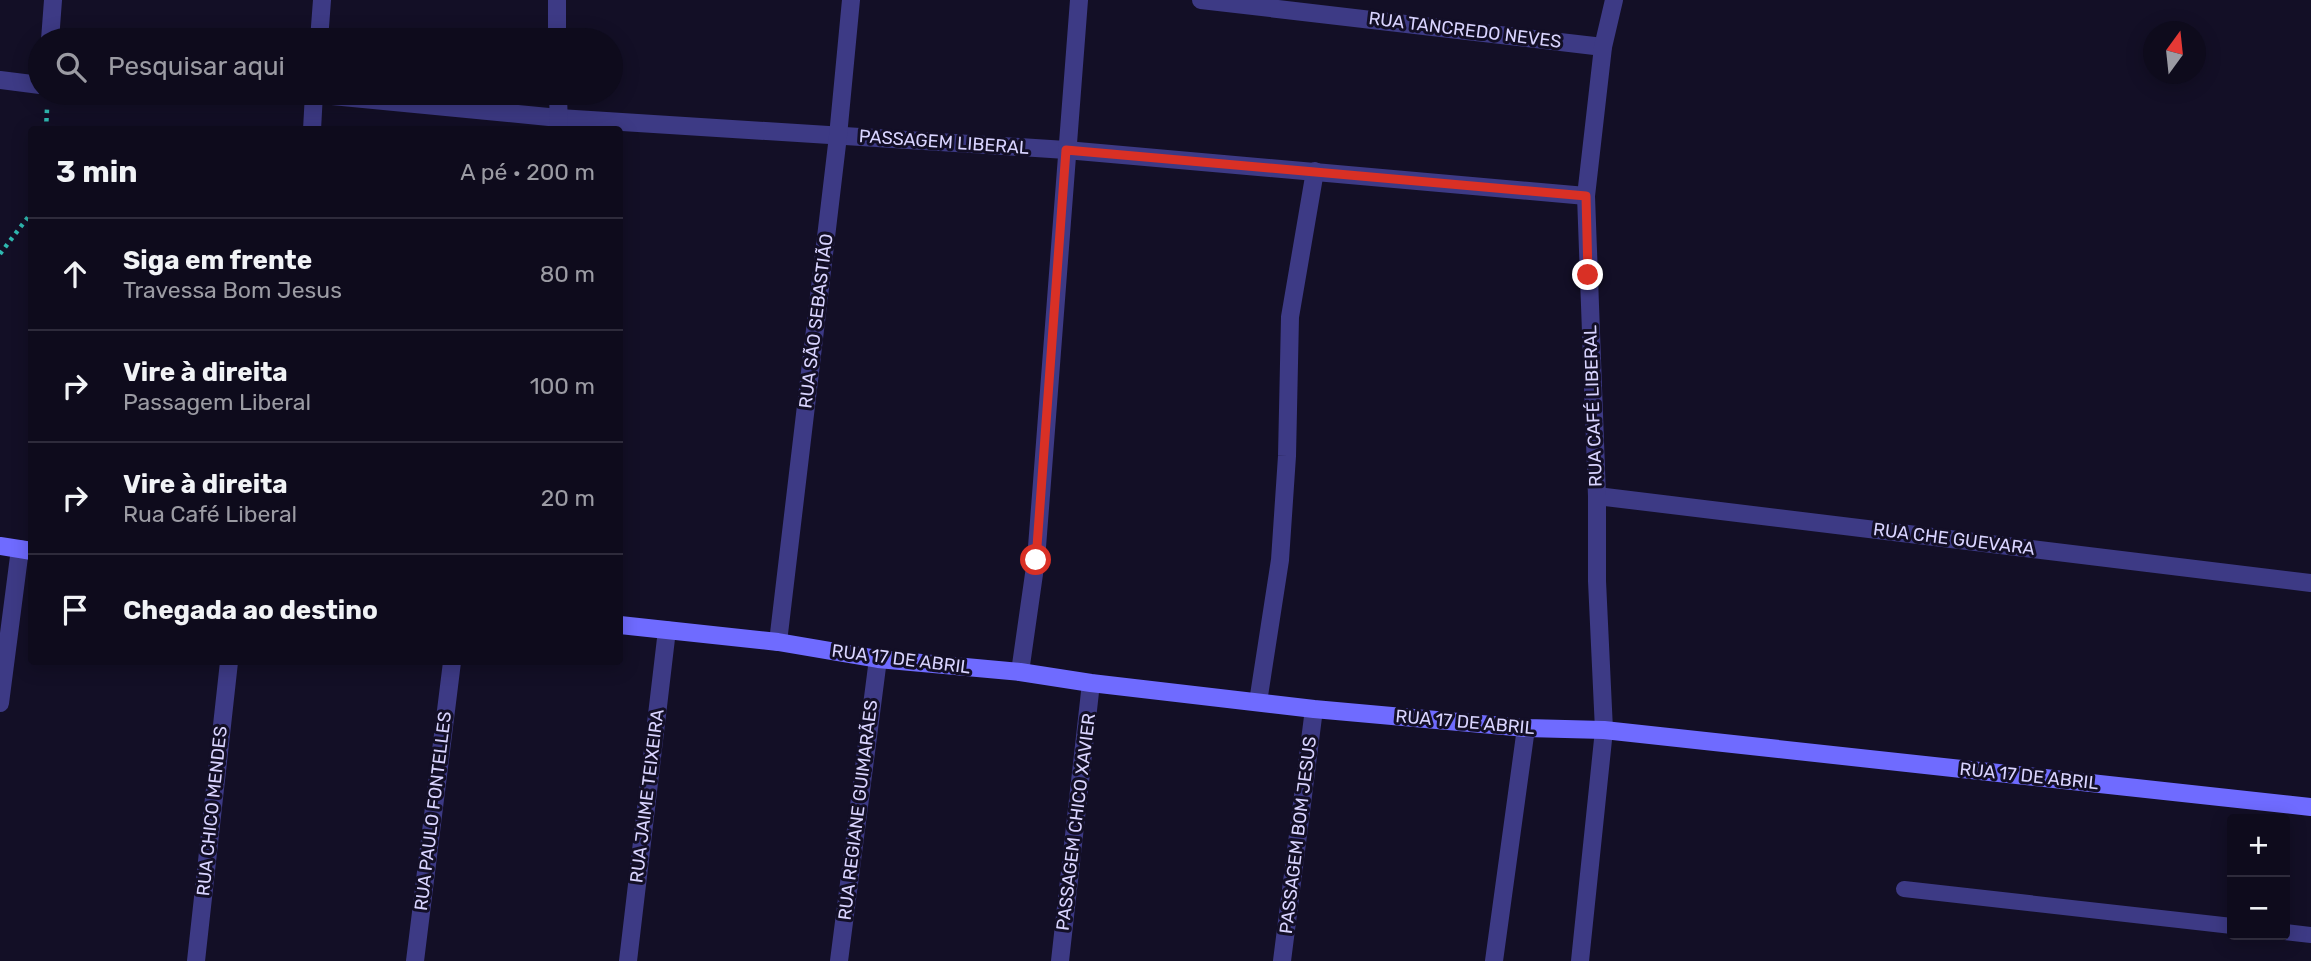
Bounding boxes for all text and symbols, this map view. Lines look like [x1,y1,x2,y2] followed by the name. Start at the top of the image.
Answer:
[1367,7,1563,53] street label: RUA TANCREDO NEVES
[2143,21,2206,84] north arrow
[28,28,623,105] search box
[52,48,90,86] icon: search
[108,51,285,82] text: Pesquisar aqui
[858,125,1030,159] street label: PASSAGEM LIBERAL
[56,154,138,190] text: 3 min
[460,158,595,186] text: A pé · 200 m
[794,232,838,410] street label: RUA SÃO SEBASTIÃO
[123,245,312,276] text: Siga em frente
[56,255,94,293] icon: ahead
[1572,259,1603,290] route end
[540,260,595,288] text: 80 m
[123,276,342,304] text: Travessa Bom Jesus
[1579,325,1607,487] street label: RUA CAFÉ LIBERAL
[123,357,288,388] text: Vire à direita
[56,367,94,405] icon: right
[530,372,595,400] text: 100 m
[123,388,311,416] text: Passagem Liberal
[123,469,288,500] text: Vire à direita
[56,479,94,517] icon: right
[541,484,595,512] text: 20 m
[123,500,297,528] text: Rua Café Liberal
[1872,518,2036,560] street label: RUA CHE GUEVARA
[1020,544,1051,575] route start
[56,591,94,629] icon: arrive
[123,595,378,626] text: Chegada ao destino
[830,640,972,678] street label: RUA 17 DE ABRIL
[834,699,882,921] street label: RUA REGIANE GUIMARÃES
[1394,705,1536,739] street label: RUA 17 DE ABRIL
[625,708,669,884] street label: RUA JAIME TEIXEIRA
[410,710,456,912] street label: RUA PAULO FONTELLES
[1052,712,1100,932] street label: PASSAGEM CHICO XAVIER
[192,725,232,897] street label: RUA CHICO MENDES
[1275,735,1321,935] street label: PASSAGEM BOM JESUS
[1958,758,2100,794] street label: RUA 17 DE ABRIL
[2227,814,2290,940] map controls
[2227,814,2290,877] button: +
[2227,877,2290,940] button: −

